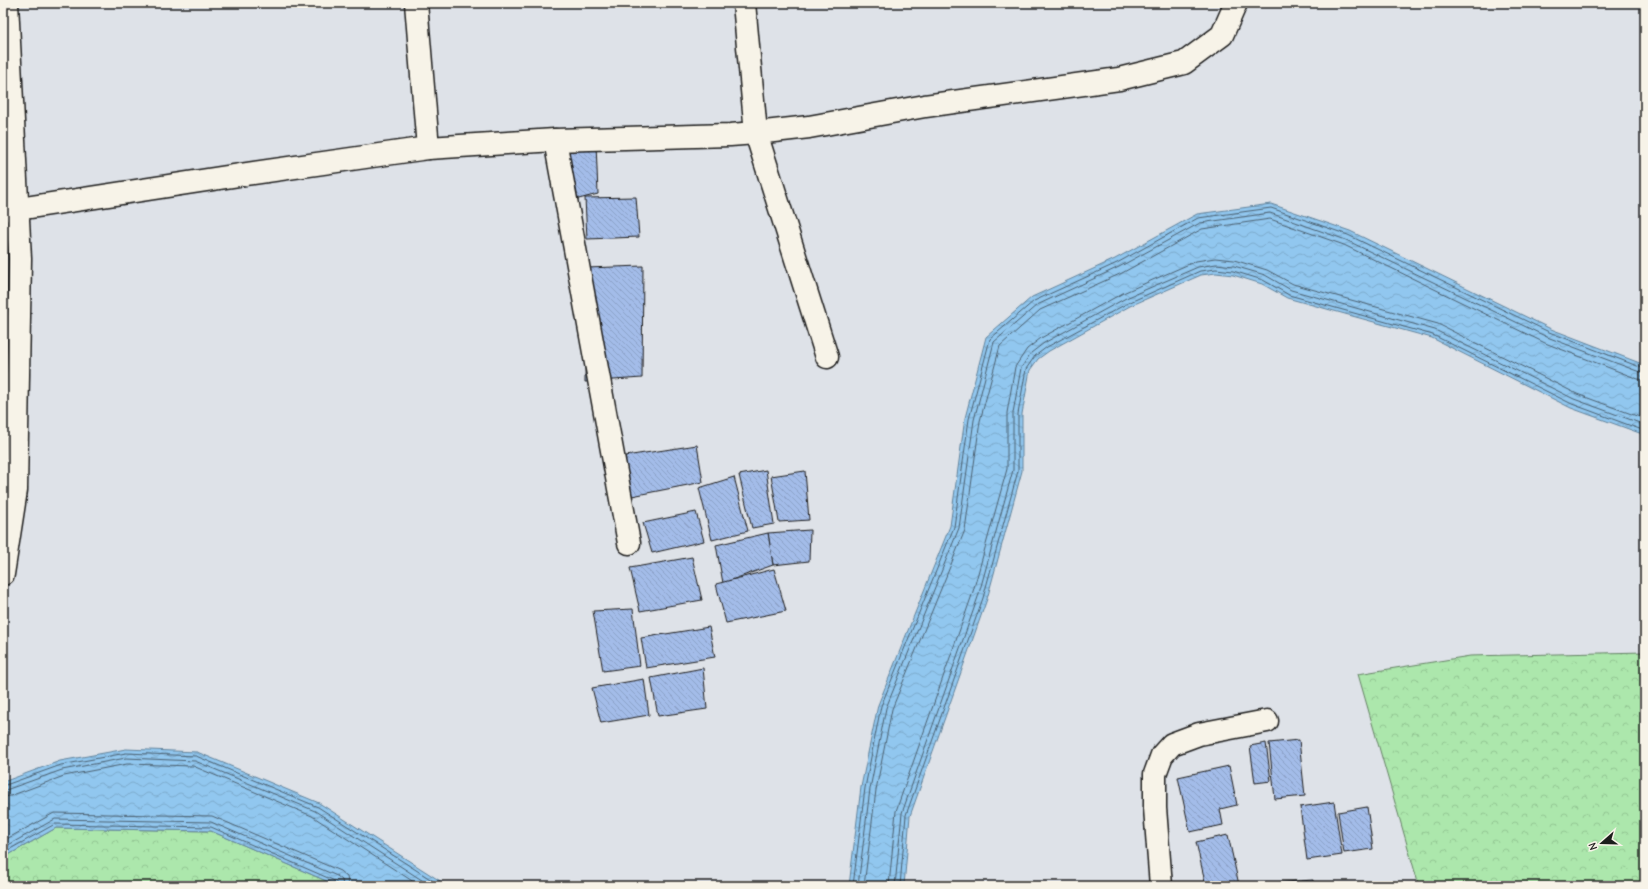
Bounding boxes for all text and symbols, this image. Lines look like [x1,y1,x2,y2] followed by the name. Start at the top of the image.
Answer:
[1582,823,1622,863] north arrow
[1586,841,1600,852] text: N

